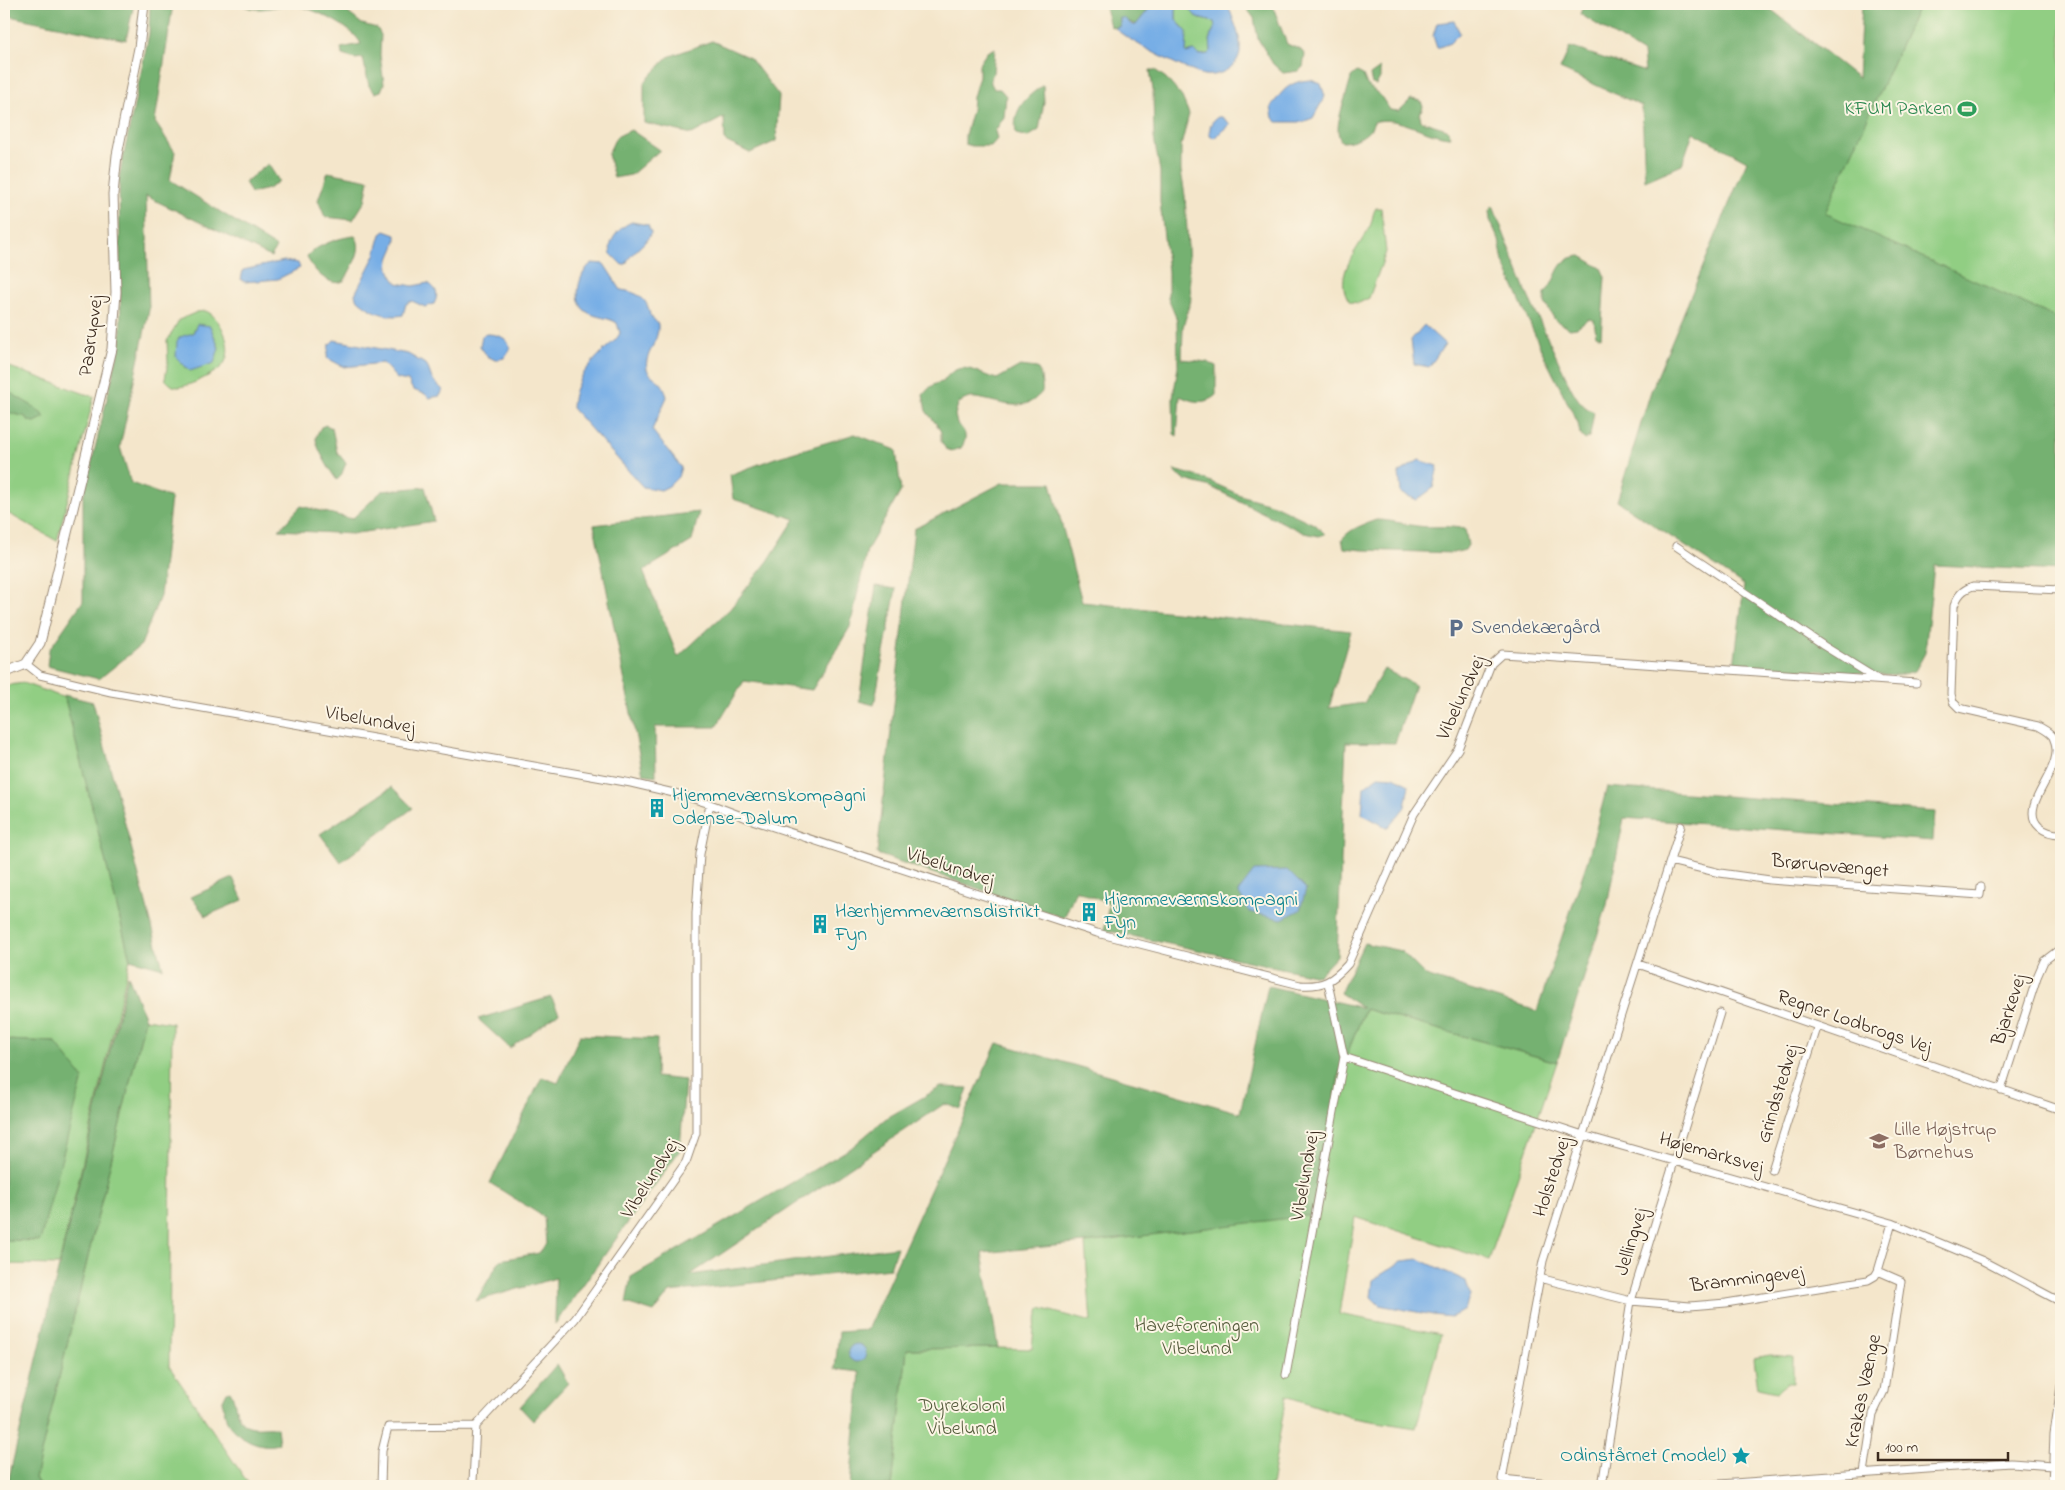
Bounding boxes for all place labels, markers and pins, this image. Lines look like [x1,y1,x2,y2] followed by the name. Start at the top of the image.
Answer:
[1845,95,1952,124] place label: KFUM Parken
[1956,98,1978,120] sports icon: KFUM Parken
[1471,614,1600,644] place label: Svendekærgård
[1445,617,1467,639] parking icon: Svendekærgård
[672,782,866,834] place label: Hjemmeværnskompagni Odense-Dalum
[646,797,668,819] building icon: Hjemmeværnskompagni Odense-Dalum
[1103,886,1298,938] place label: Hjemmeværnskompagni Fyn
[834,898,1040,950] place label: Hærhjemmeværnsdistrikt Fyn
[1078,901,1100,923] building icon: Hjemmeværnskompagni Fyn
[809,913,831,935] building icon: Hærhjemmeværnsdistrikt Fyn
[1893,1116,1997,1168] place label: Lille Højstrup Børnehus
[1868,1130,1890,1152] school or university icon: Lille Højstrup Børnehus
[1560,1442,1726,1471] place label: Odinstårnet (model)
[1730,1445,1752,1467] place icon: Odinstårnet (model)

